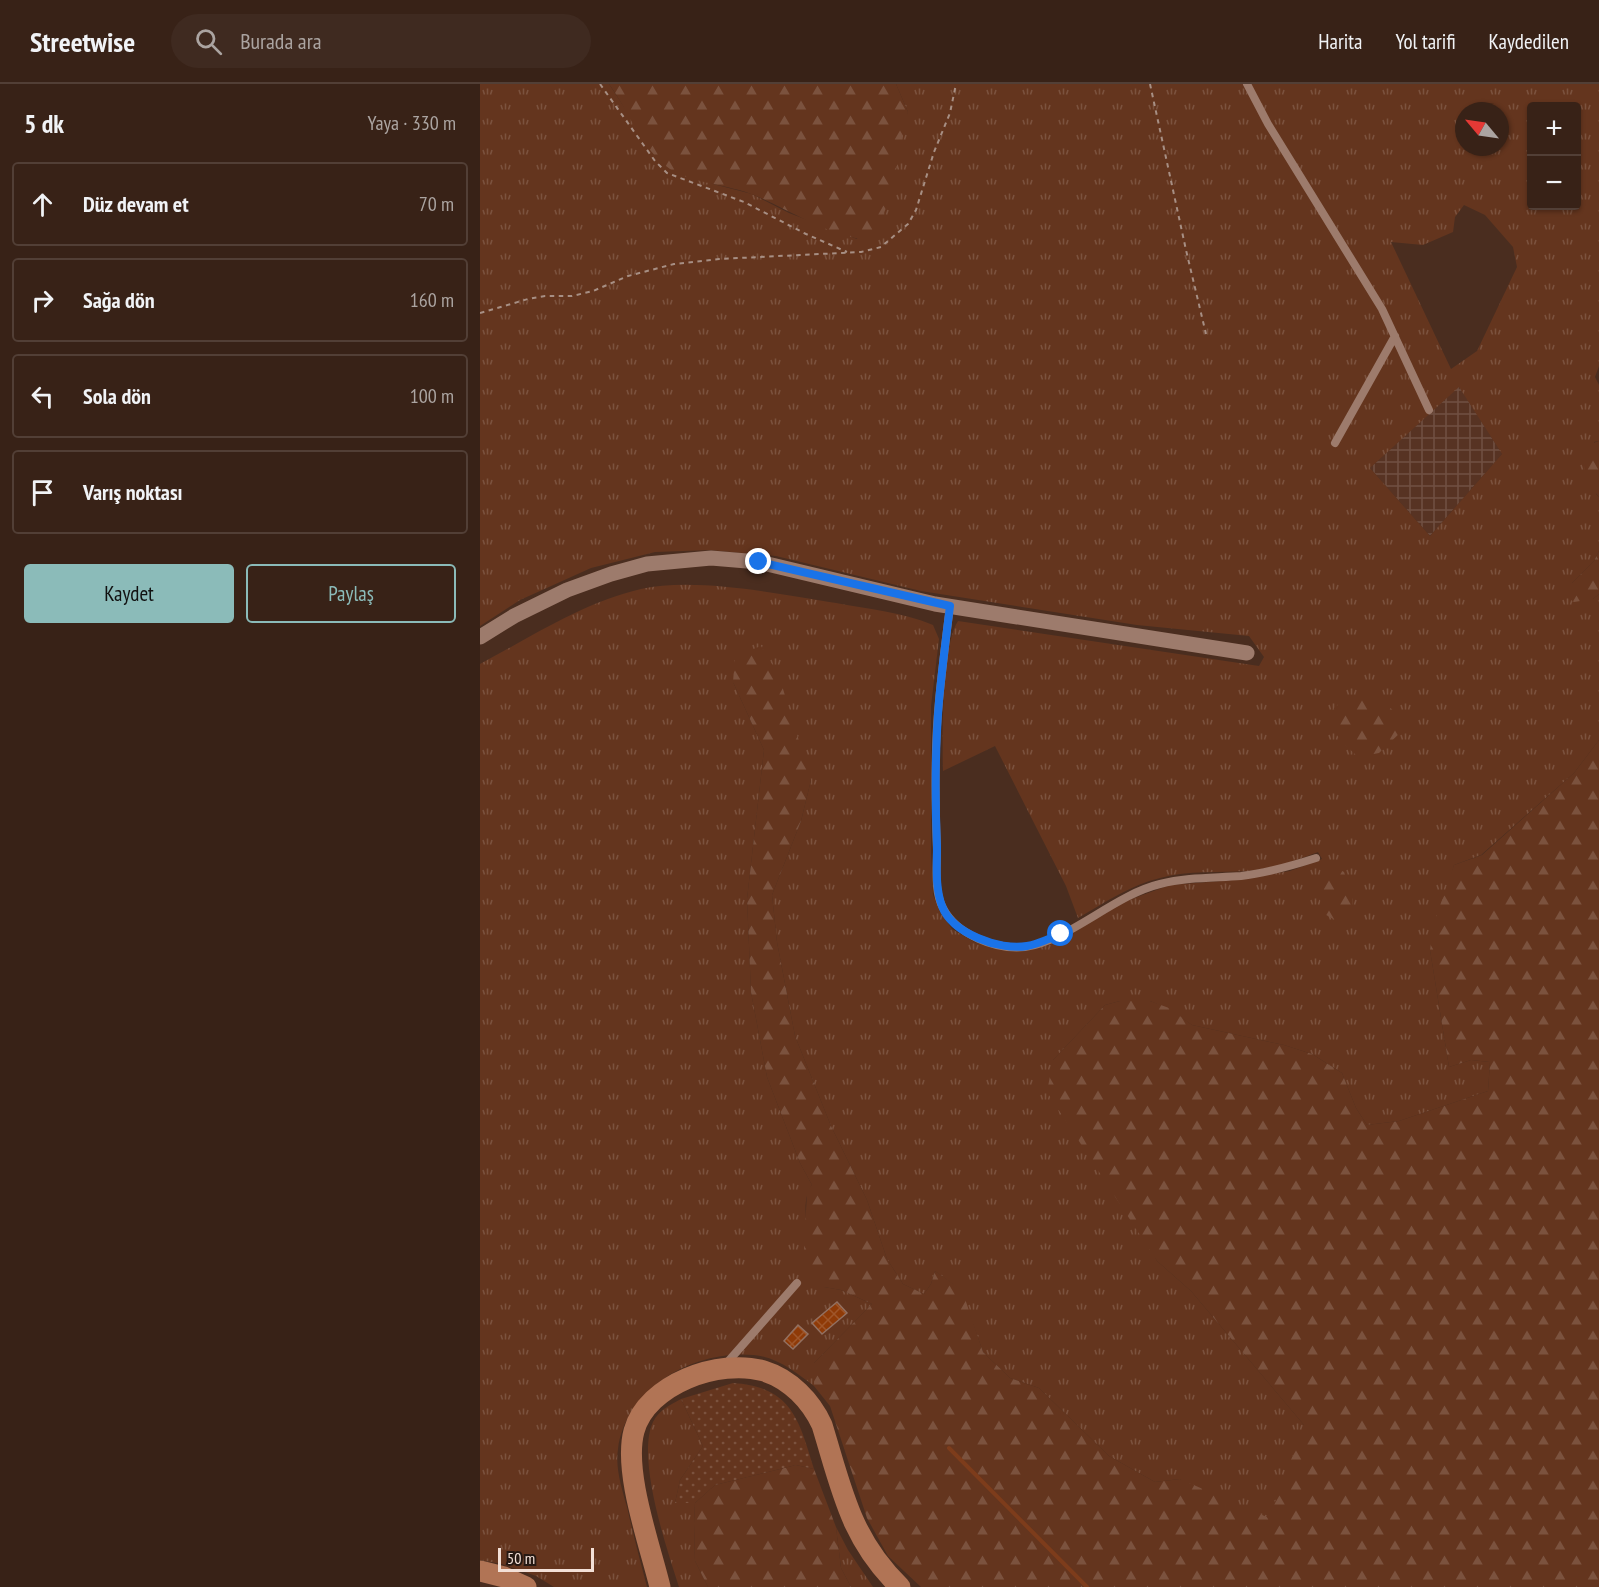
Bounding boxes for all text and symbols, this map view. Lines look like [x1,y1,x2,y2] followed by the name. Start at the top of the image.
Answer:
[171,14,591,68] search box
[30,23,135,60] text: Streetwise
[192,25,225,58] icon: search
[240,27,321,55] text: Burada ara
[1318,28,1362,55] text: Harita
[1395,28,1456,55] text: Yol tarifi
[1489,28,1569,55] text: Kaydedilen
[1455,102,1509,156] north arrow
[1527,102,1581,210] map controls
[1527,102,1581,156] button: +
[24,107,64,140] text: 5 dk
[368,110,456,136] text: Yaya · 330 m
[1527,156,1581,210] button: −
[26,188,59,221] icon: ahead
[83,190,189,218] text: Düz devam et
[419,191,454,217] text: 70 m
[26,284,59,317] icon: right
[83,286,155,314] text: Sağa dön
[410,287,454,313] text: 160 m
[26,380,59,413] icon: left
[83,382,151,410] text: Sola dön
[410,383,454,409] text: 100 m
[26,476,59,509] icon: arrive
[83,478,183,506] text: Varış noktası
[745,548,771,574] route end
[24,564,234,623] button: Kaydet
[246,564,456,623] button: Paylaş
[1047,920,1073,946] route start
[498,1545,594,1572] scale bar
[507,1548,535,1568] text: 50 m

